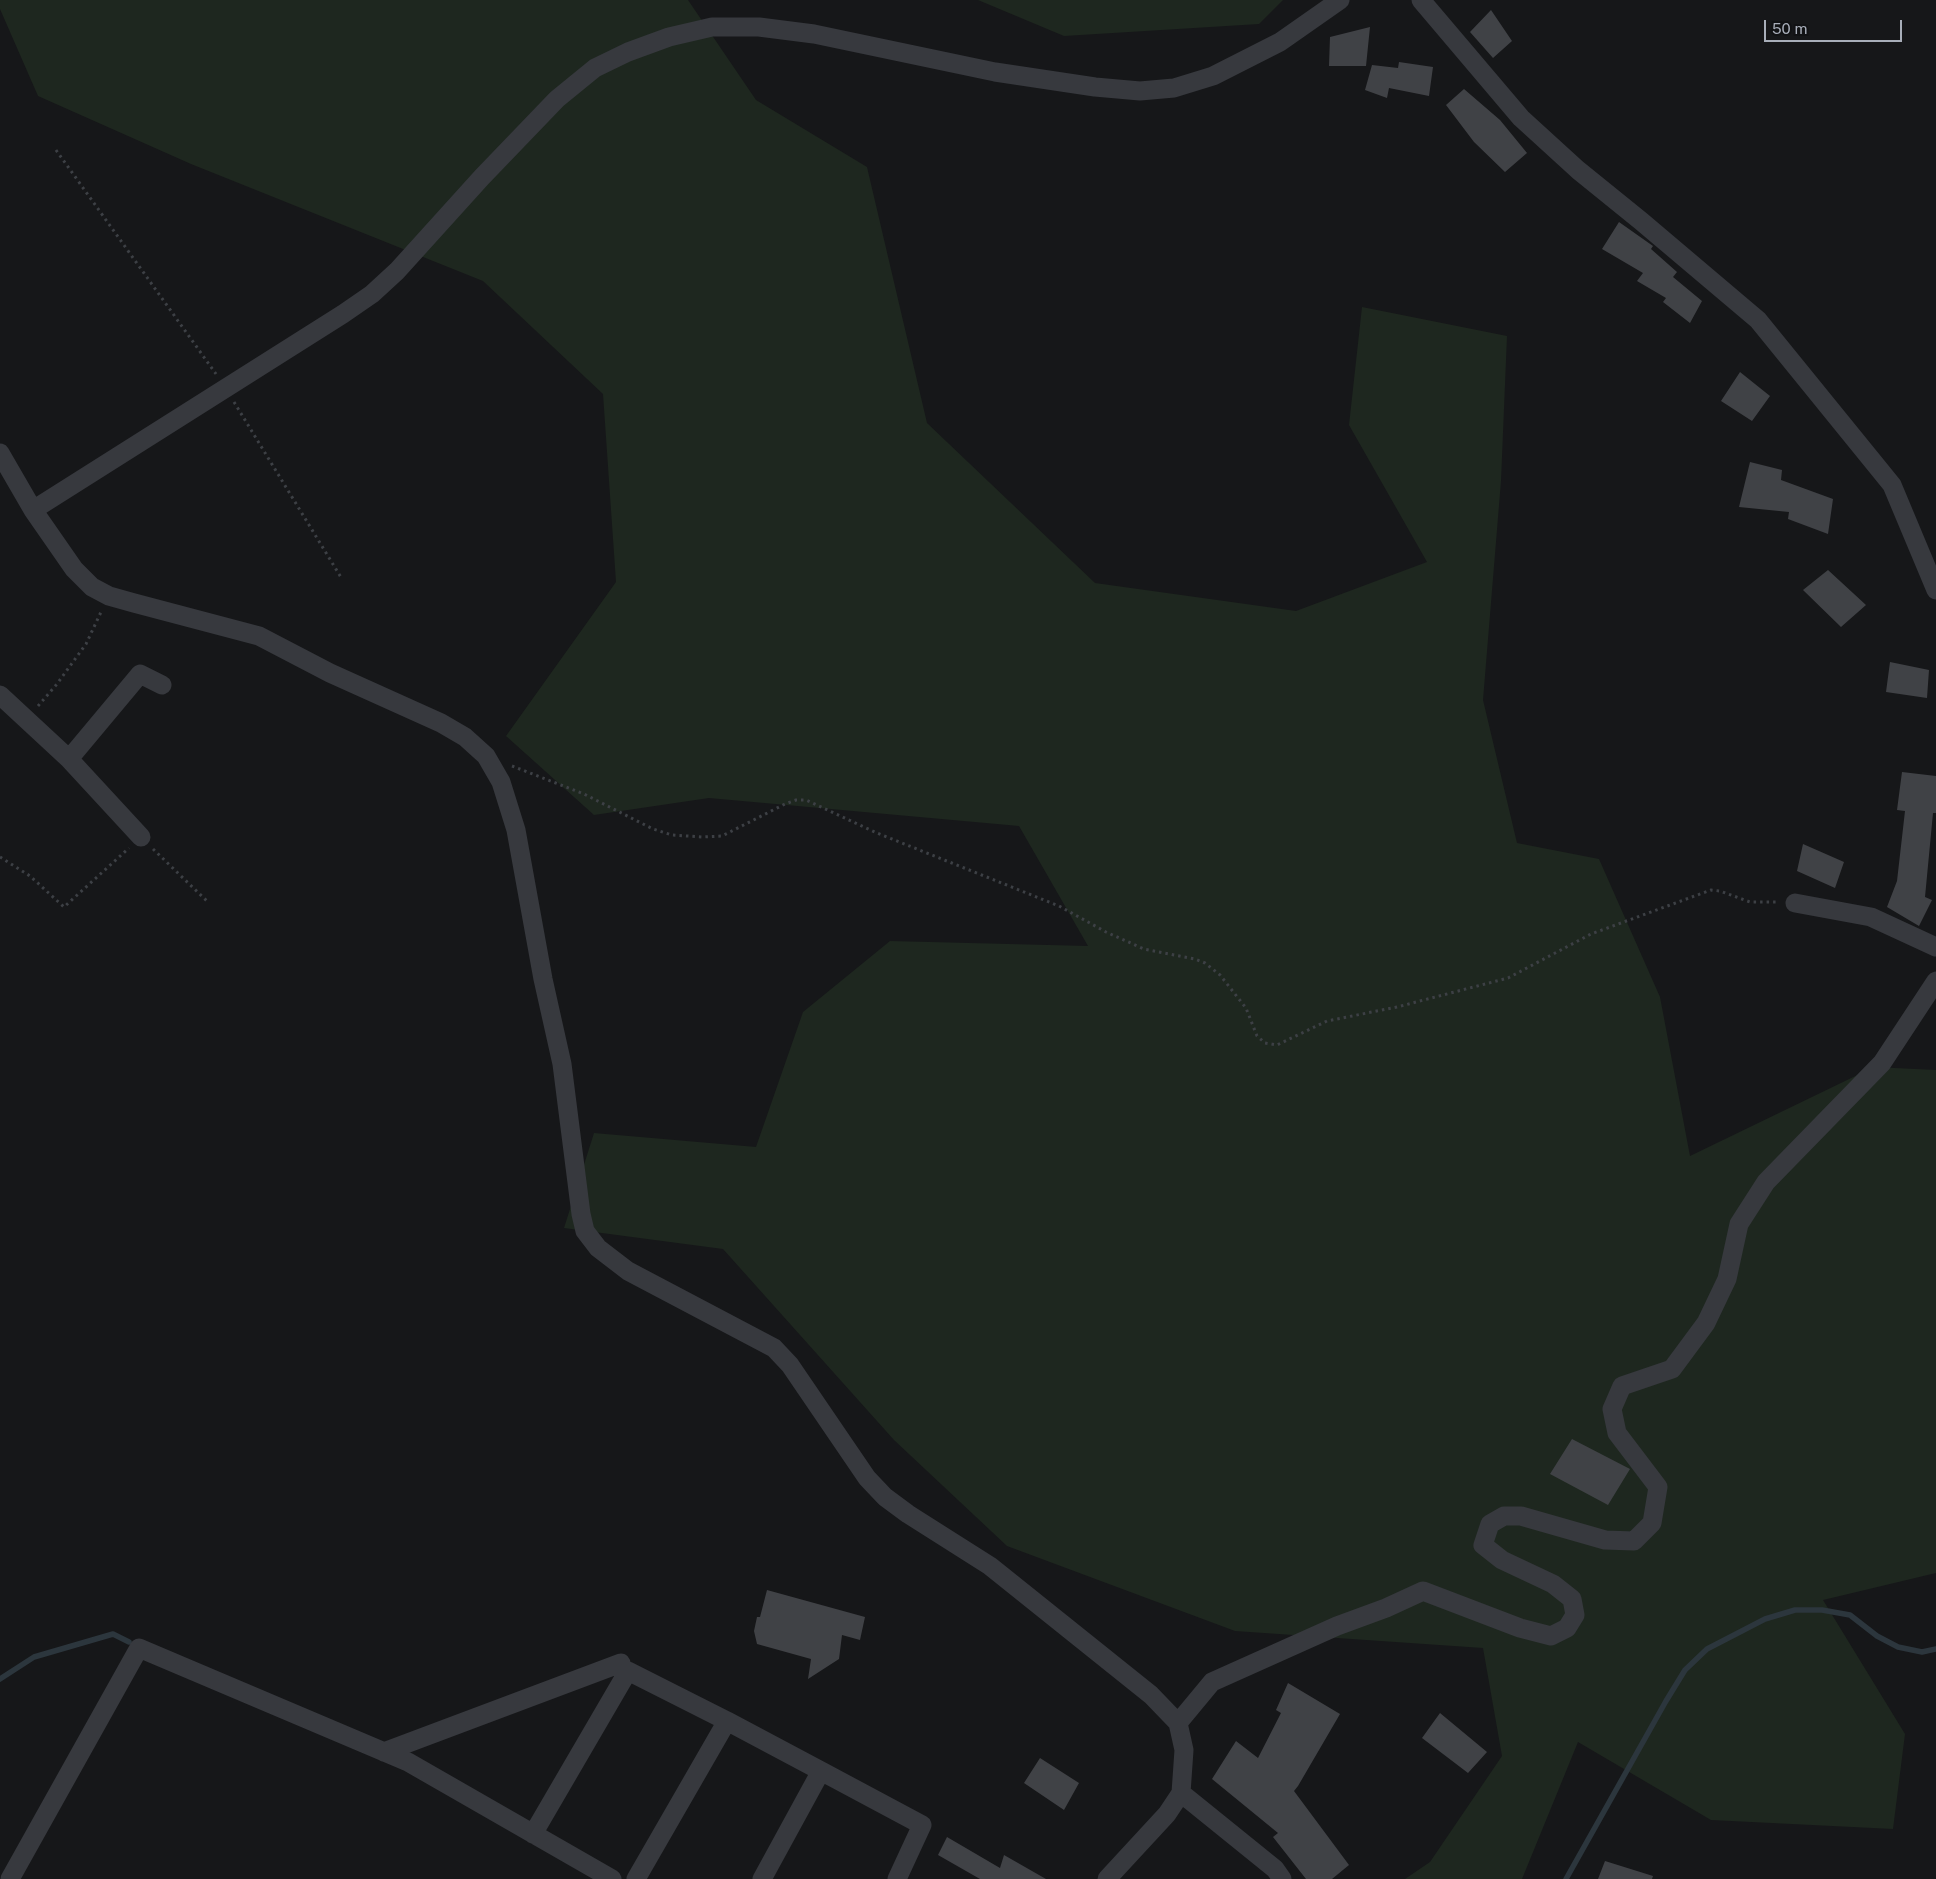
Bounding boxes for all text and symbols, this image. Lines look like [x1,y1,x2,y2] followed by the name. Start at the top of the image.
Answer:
[1766,10,1904,42] scale bar
[1772,20,1807,37] text: 50 m

